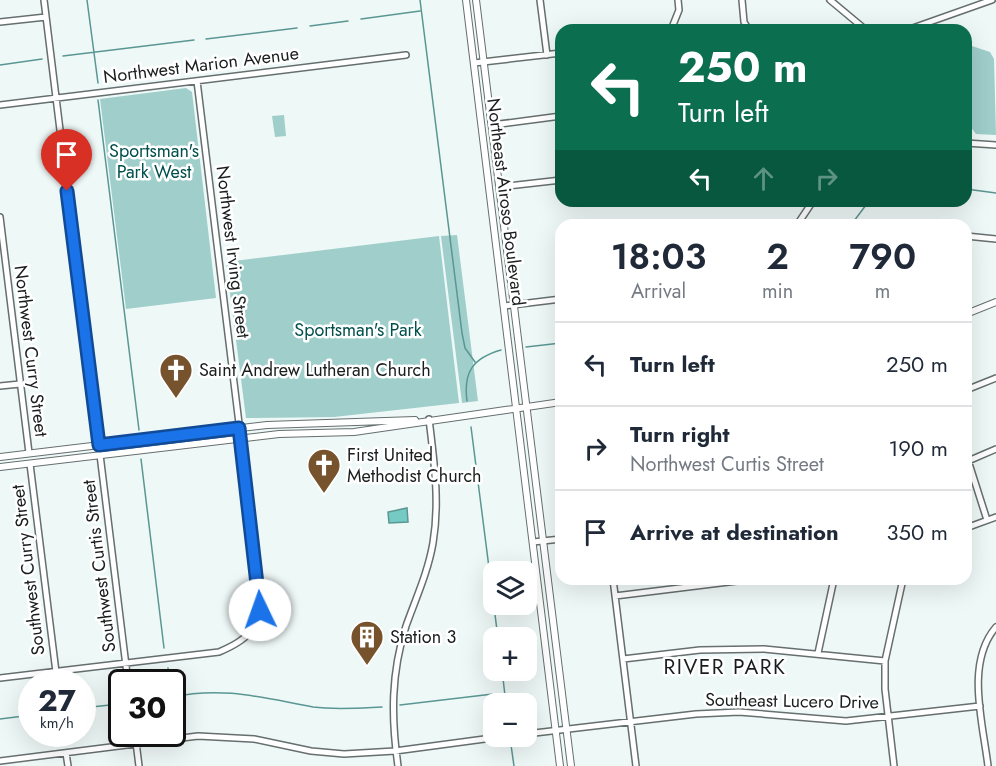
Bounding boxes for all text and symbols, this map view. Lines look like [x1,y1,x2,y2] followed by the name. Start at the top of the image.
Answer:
[678,37,808,98] text: 250 m
[102,40,300,90] street label: Northwest Marion Avenue
[579,48,657,126] icon: left
[678,93,768,132] text: Turn left
[480,97,532,307] street label: Northeast Airoso Boulevard
[41,129,92,191] pin
[50,138,83,171] icon: arrive
[109,138,199,185] park label: Sportsman's Park West
[684,162,717,195] icon: left
[747,162,780,195] icon: ahead
[810,162,843,195] icon: right
[210,164,257,340] street label: Northwest Irving Street
[611,230,706,282] text: 18:03
[766,230,789,282] text: 2
[849,230,916,282] text: 790
[8,264,55,439] street label: Northwest Curry Street
[631,277,686,306] text: Arrival
[762,277,793,306] text: min
[875,277,890,306] text: m
[294,317,422,343] park label: Sportsman's Park
[579,348,612,381] icon: left
[630,348,715,380] text: Turn left
[886,348,948,380] text: 250 m
[158,352,194,399] church icon: Saint Andrew Lutheran Church
[199,357,431,383] place label: Saint Andrew Lutheran Church
[630,418,730,450] text: Turn right
[579,432,612,465] icon: right
[888,432,948,464] text: 190 m
[347,442,482,489] place label: First United Methodist Church
[306,447,342,494] church icon: First United Methodist Church
[630,450,824,479] text: Northwest Curtis Street
[75,478,122,654] street label: Southwest Curtis Street
[5,482,51,657] street label: Southwest Curry Street
[579,516,612,549] icon: arrive
[630,516,839,548] text: Arrive at destination
[887,516,948,548] text: 350 m
[483,561,537,747] map controls
[483,561,537,615] button: layers
[228,578,292,642] position arrow
[349,619,385,666] building icon: Station 3
[390,624,457,650] place label: Station 3
[483,627,537,681] button: +
[664,652,786,682] district label: RIVER PARK
[108,669,186,747] speed limit sign: 30
[38,679,76,722] text: 27
[705,686,879,716] street label: Southeast Lucero Drive
[483,693,537,747] button: −
[40,712,74,734] text: km/h

